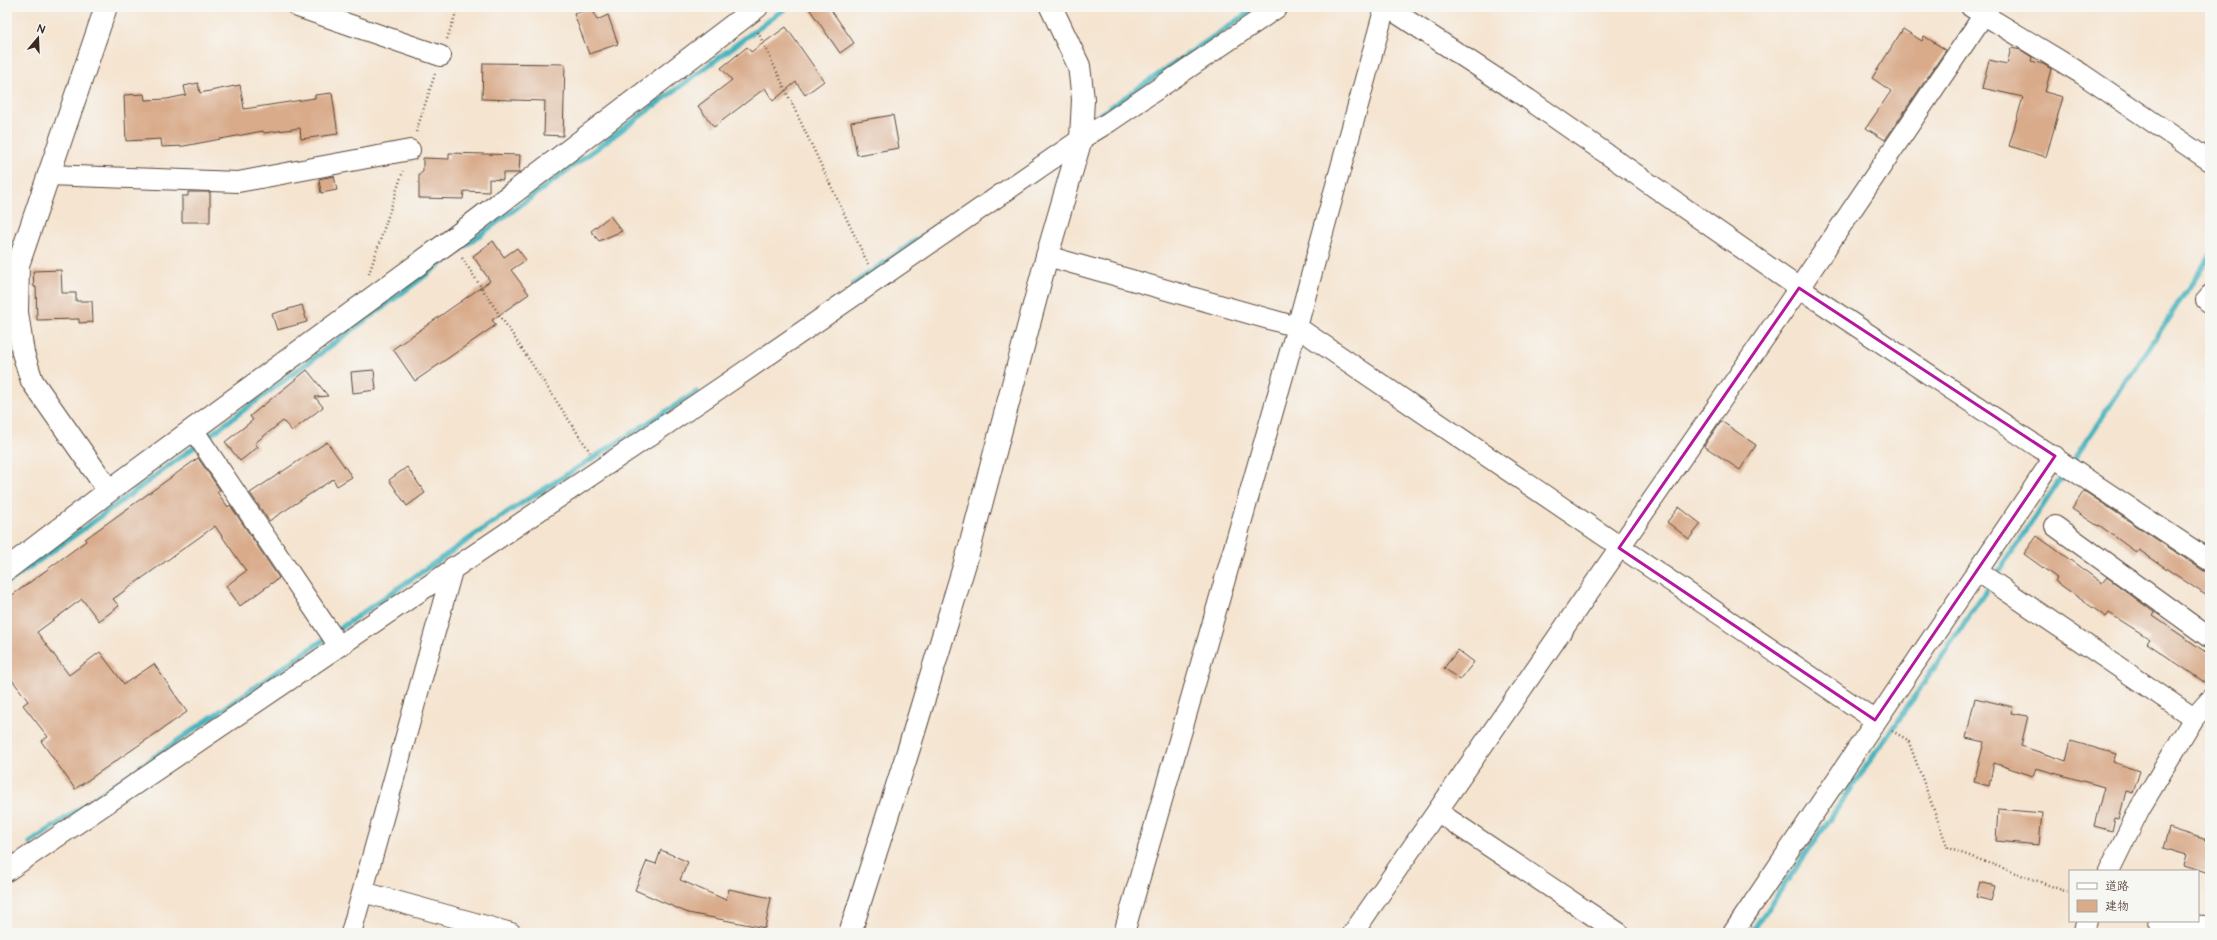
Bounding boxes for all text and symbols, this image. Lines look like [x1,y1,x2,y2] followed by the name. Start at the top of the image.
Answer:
[18,18,58,58] north arrow
[35,21,47,37] text: N
[2069,870,2199,922] legend
[2105,878,2129,895] text: 道路
[2105,898,2129,915] text: 建物

